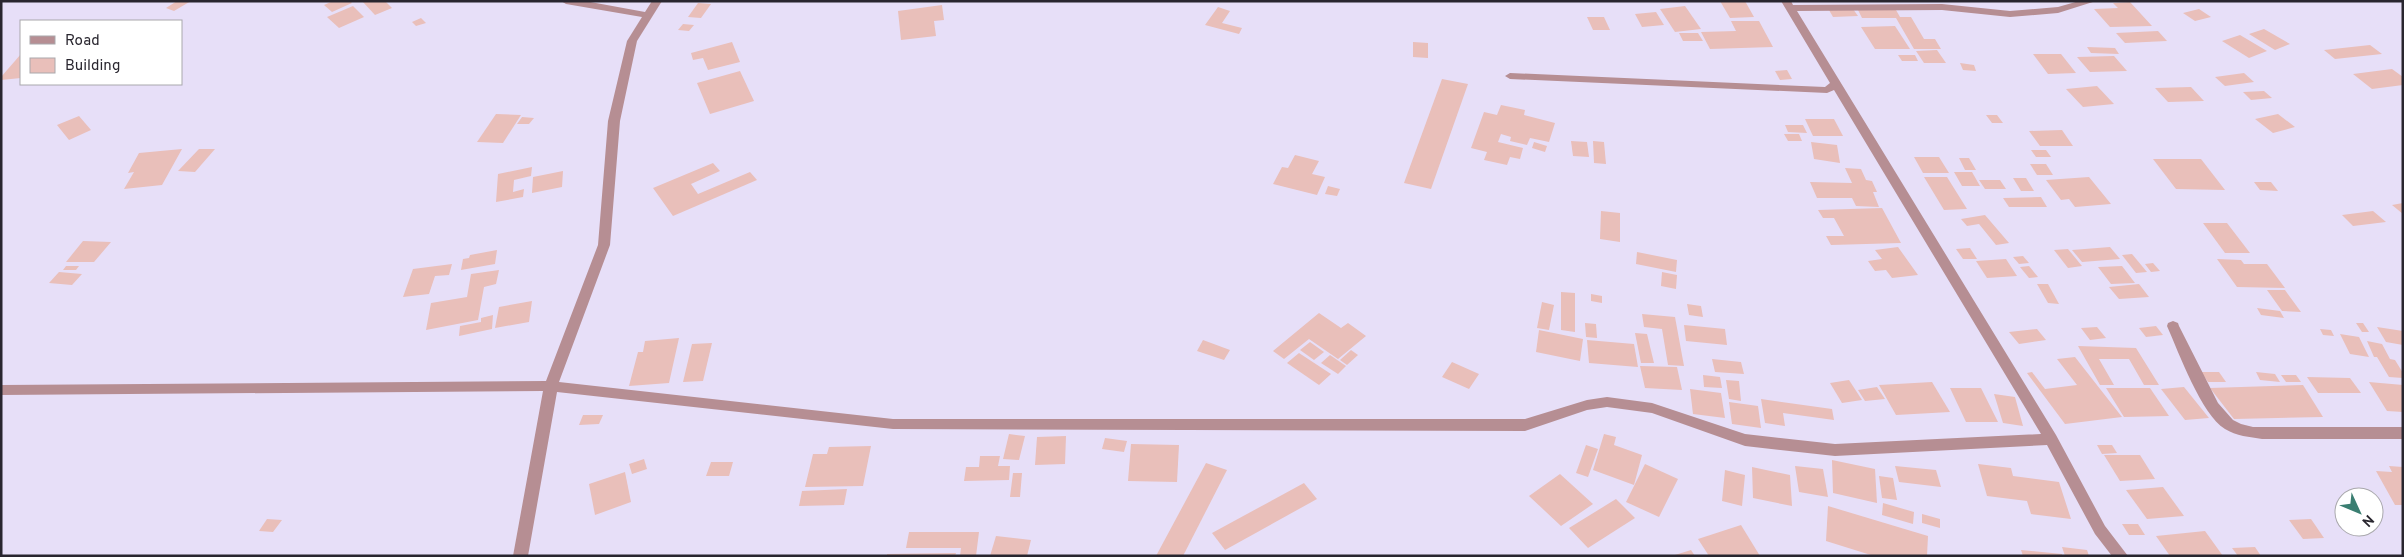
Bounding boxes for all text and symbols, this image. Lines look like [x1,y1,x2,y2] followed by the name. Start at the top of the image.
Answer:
[20,20,182,85] legend
[65,32,100,51] text: Road
[65,57,120,76] text: Building
[2334,487,2384,537] north arrow
[2358,510,2377,530] text: N

